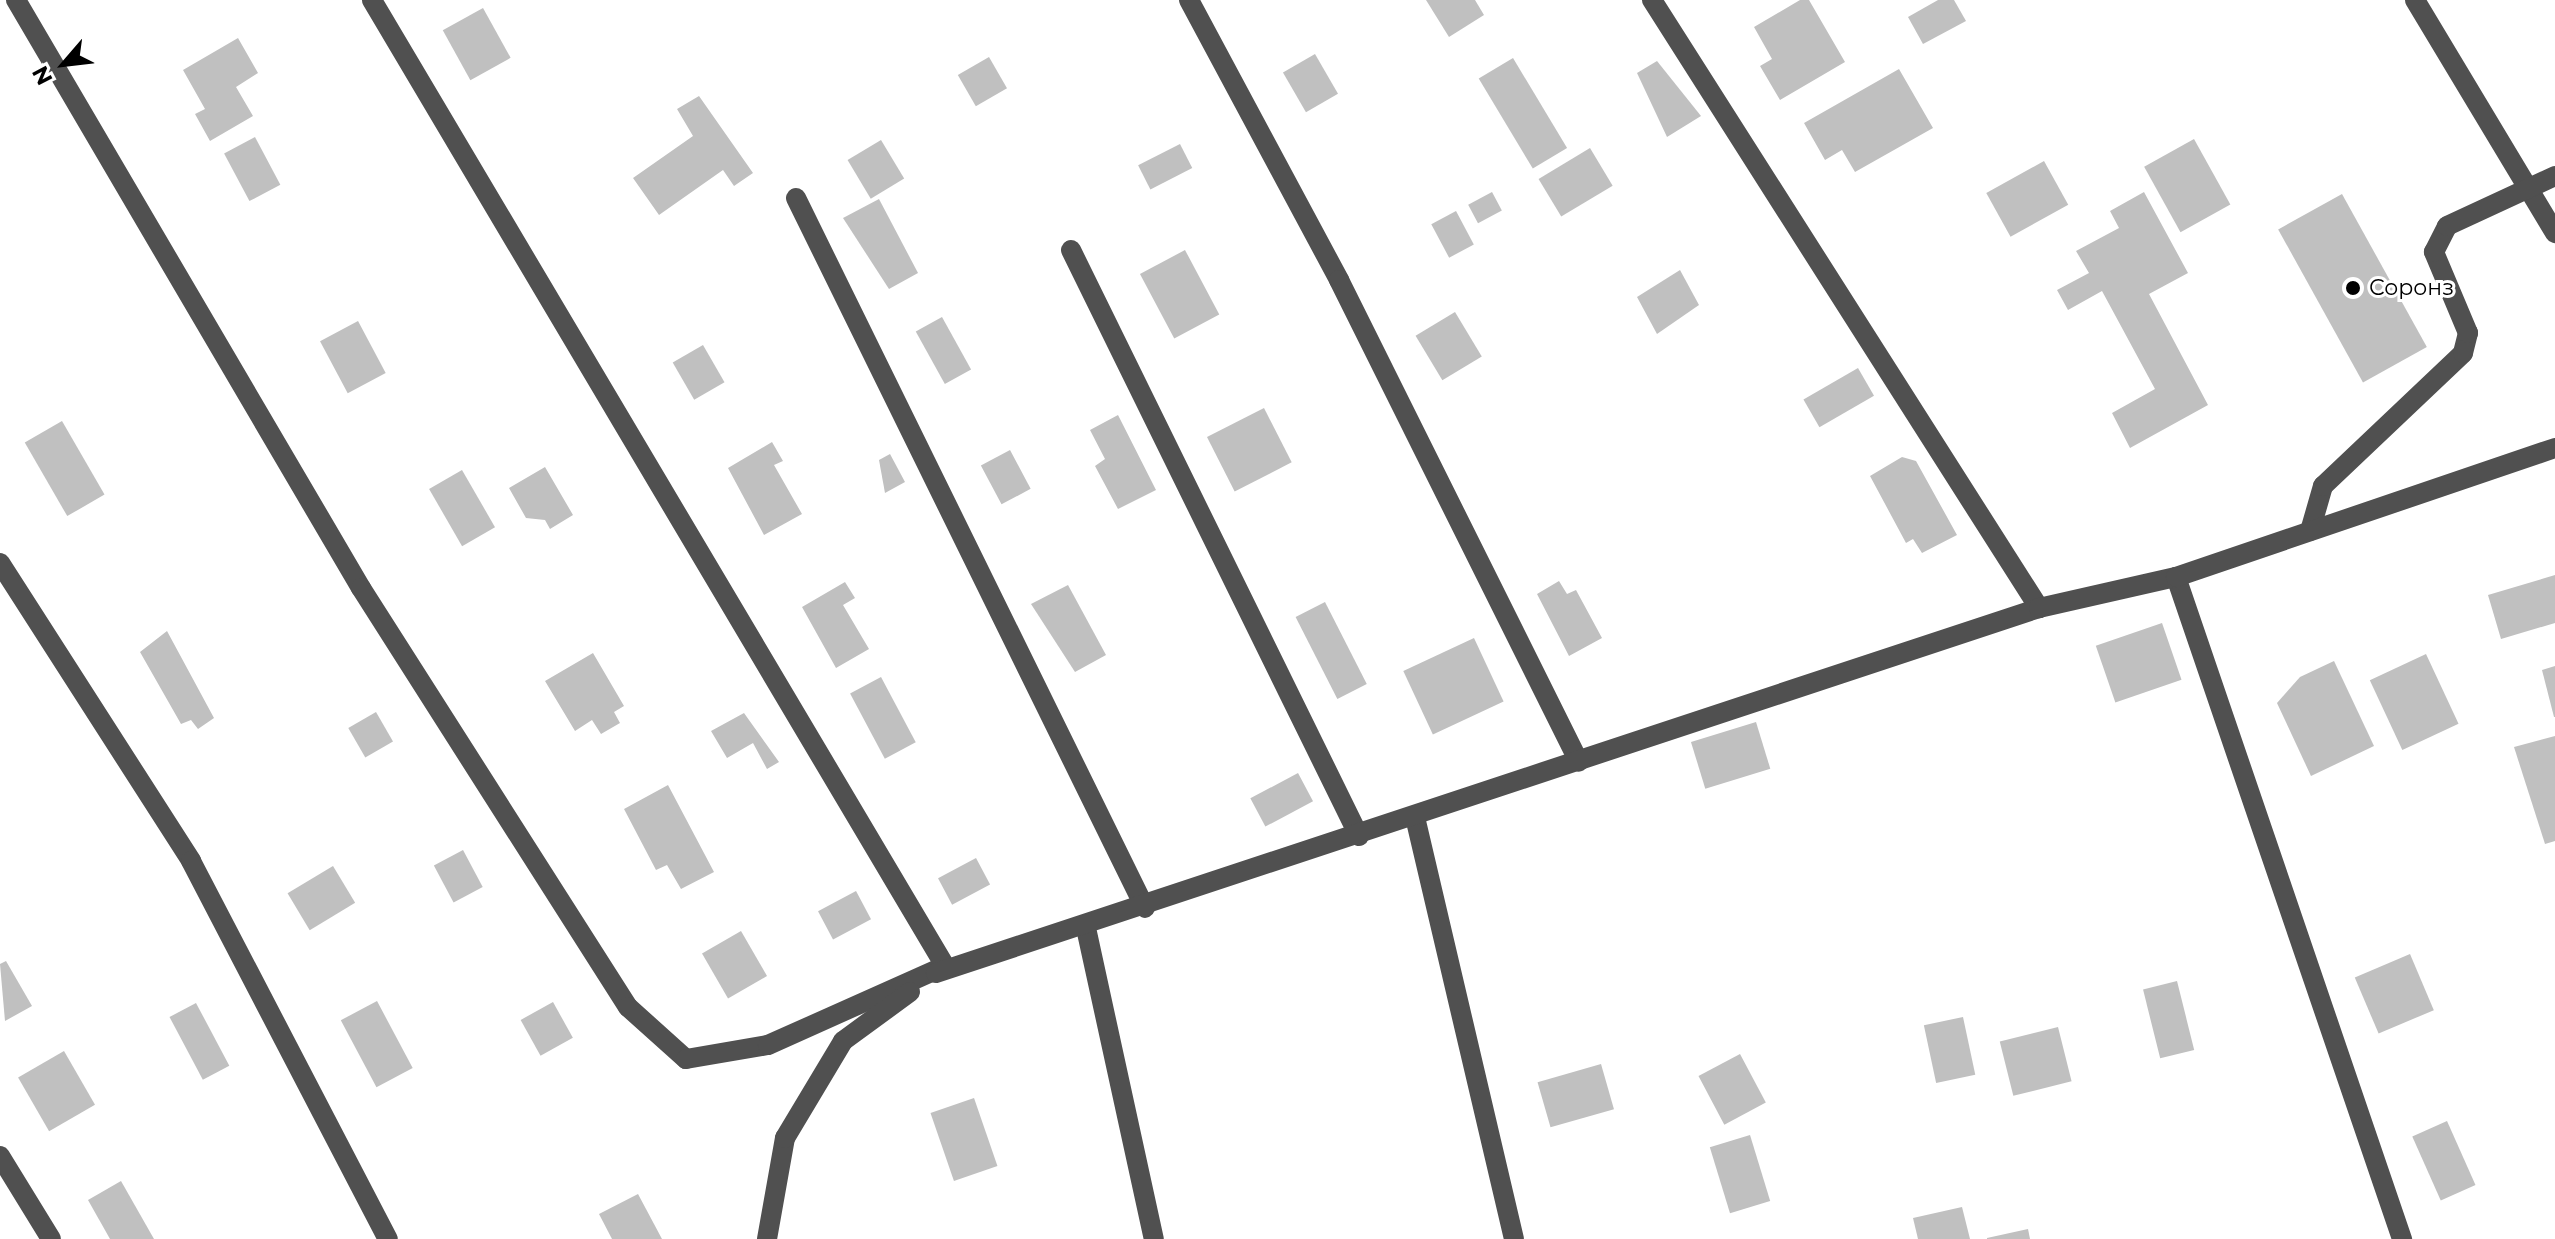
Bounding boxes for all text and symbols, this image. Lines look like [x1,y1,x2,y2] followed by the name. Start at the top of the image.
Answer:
[24,24,104,104] north arrow
[26,61,58,90] text: N
[2369,275,2454,301] place label: Соронз
[2344,279,2362,297] marker: Соронз

